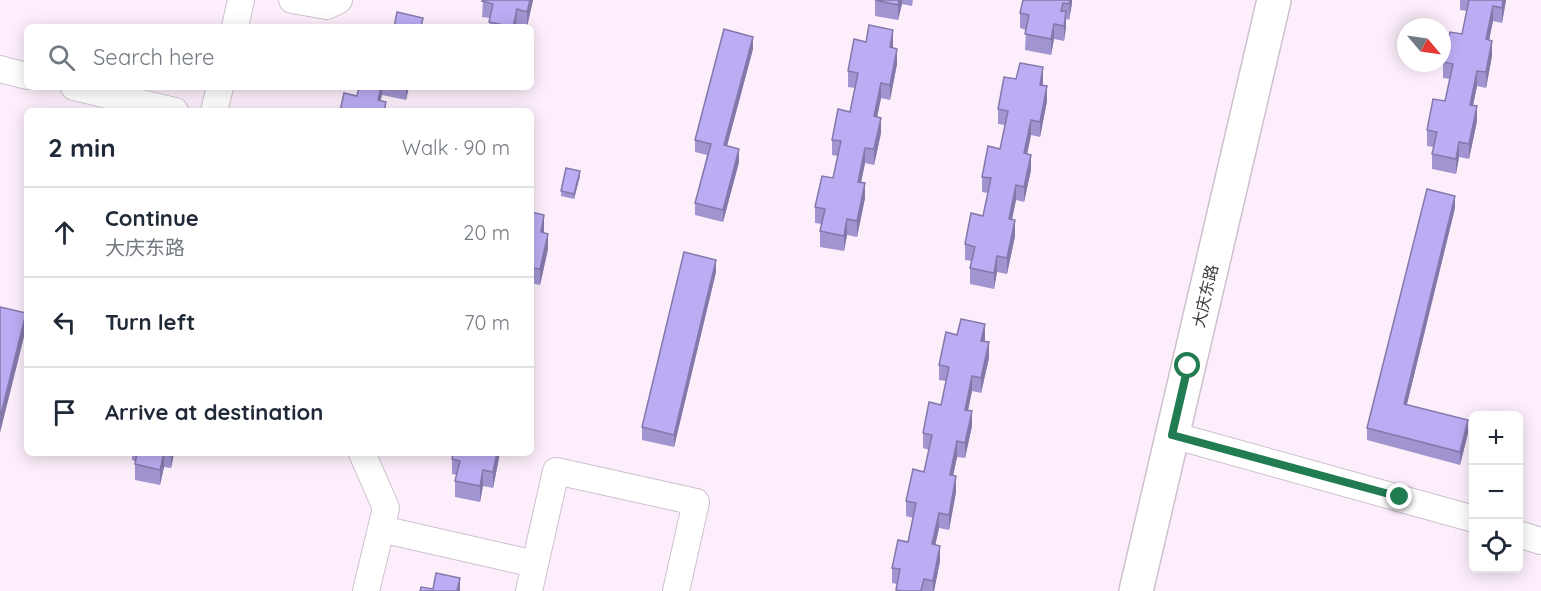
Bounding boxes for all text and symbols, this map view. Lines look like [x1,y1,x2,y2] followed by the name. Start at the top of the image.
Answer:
[1397,18,1451,72] north arrow
[24,24,534,90] search box
[45,41,78,74] icon: search
[93,43,214,71] text: Search here
[48,131,116,164] text: 2 min
[402,135,510,160] text: Walk · 90 m
[105,204,199,232] text: Continue
[48,216,81,249] icon: ahead
[463,220,510,245] text: 20 m
[105,235,185,260] text: 大庆东路
[1188,263,1222,329] street label: 大庆东路
[48,306,81,339] icon: left
[105,308,195,336] text: Turn left
[464,310,510,335] text: 70 m
[1174,352,1200,378] route start
[48,396,81,429] icon: arrive
[105,398,323,426] text: Arrive at destination
[1469,411,1523,573] map controls
[1469,411,1523,465] button: +
[1469,465,1523,519] button: −
[1386,483,1412,509] route end
[1469,519,1523,573] button: locate

